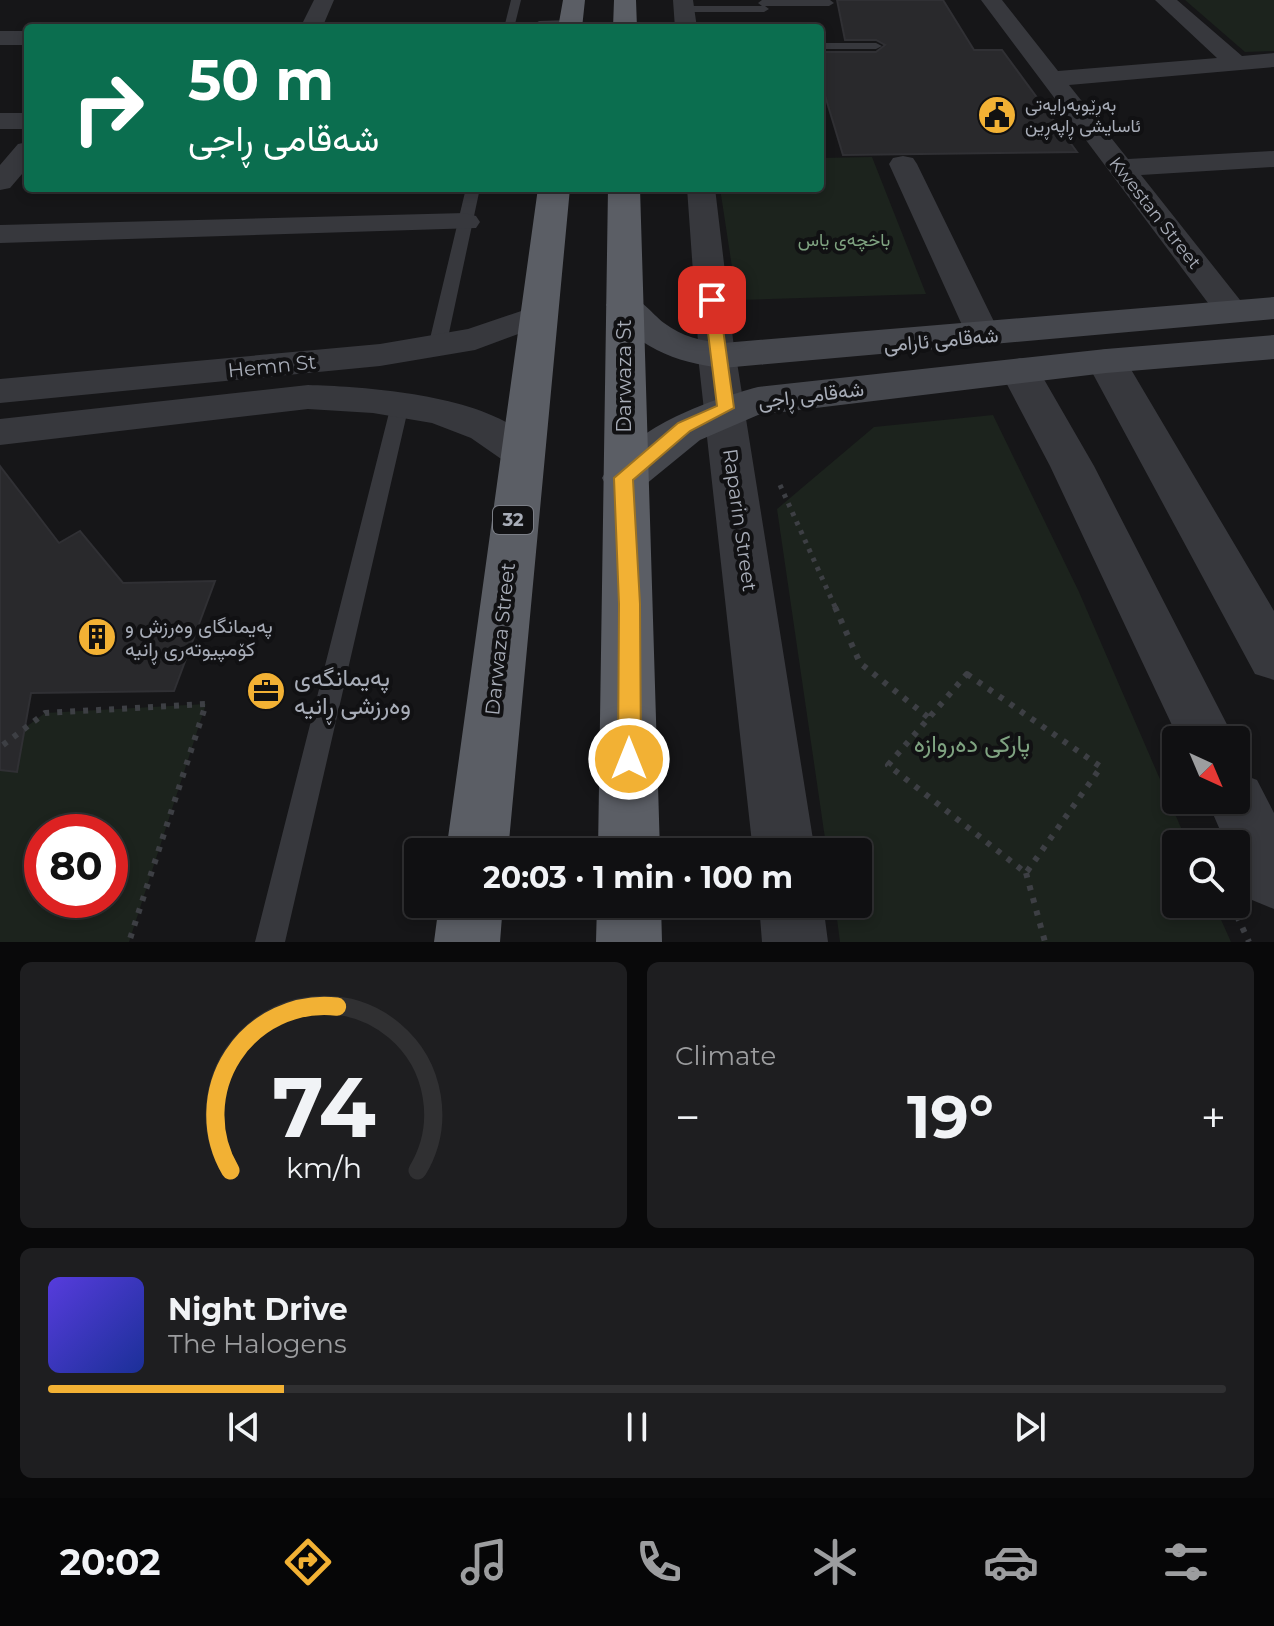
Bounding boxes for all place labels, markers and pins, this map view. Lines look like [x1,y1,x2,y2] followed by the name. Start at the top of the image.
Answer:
[976,94,1018,136] public building icon: بەڕێوبەرایەتی ئاسایشی ڕاپەڕین
[1025,94,1141,140] place label: بەڕێوبەرایەتی ئاسایشی ڕاپەڕین
[678,266,746,334] pin
[125,614,273,665] place label: پەیمانگای وەرزش و کۆمپیوتەری ڕانیە
[76,616,118,658] building icon: پەیمانگای وەرزش و کۆمپیوتەری ڕانیە
[294,663,411,725] place label: پەیمانگەی وەرزشی ڕانیە
[245,670,287,712] office icon: پەیمانگەی وەرزشی ڕانیە

